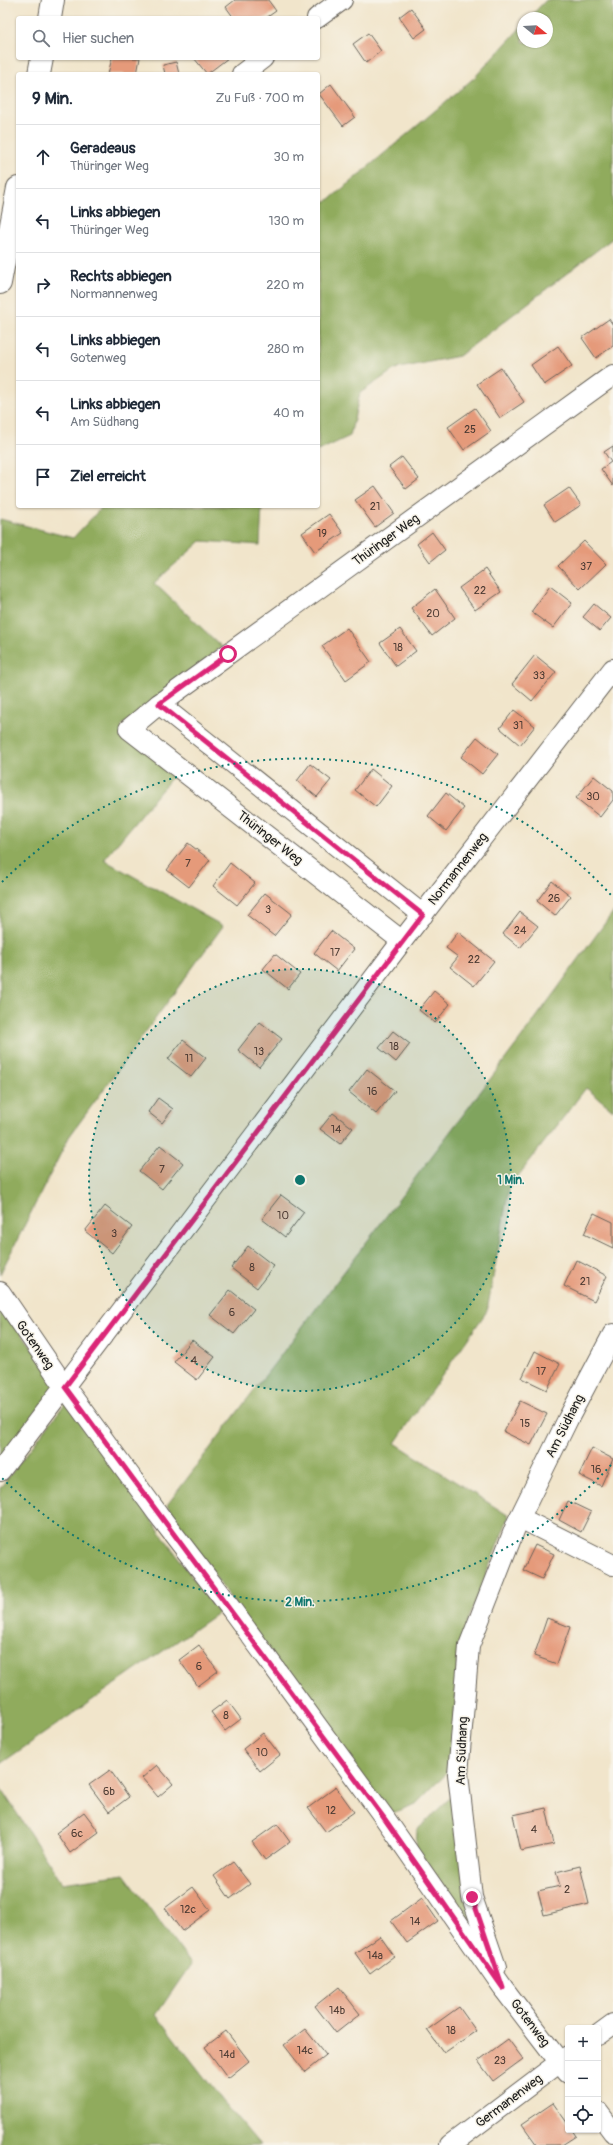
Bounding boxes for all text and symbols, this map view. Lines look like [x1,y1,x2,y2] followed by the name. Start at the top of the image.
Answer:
[517,12,553,48] north arrow
[16,16,320,60] search box
[30,27,52,49] icon: search
[62,29,134,48] text: Hier suchen
[32,88,73,109] text: 9 Min.
[215,90,304,106] text: Zu Fuß · 700 m
[70,139,136,158] text: Geradeaus
[32,146,54,168] icon: ahead
[274,149,304,165] text: 30 m
[70,158,149,174] text: Thüringer Weg
[70,203,161,222] text: Links abbiegen
[32,210,54,232] icon: left
[268,213,304,229] text: 130 m
[70,222,149,238] text: Thüringer Weg
[70,267,172,286] text: Rechts abbiegen
[32,274,54,296] icon: right
[266,277,304,293] text: 220 m
[70,286,158,302] text: Normannenweg
[70,331,161,350] text: Links abbiegen
[32,338,54,360] icon: left
[267,341,304,357] text: 280 m
[70,350,126,366] text: Gotenweg
[70,395,161,414] text: Links abbiegen
[32,402,54,424] icon: left
[273,405,304,421] text: 40 m
[70,414,139,430] text: Am Südhang
[464,423,476,436] house number: 25
[32,466,54,488] icon: arrive
[70,467,146,486] text: Ziel erreicht
[370,500,380,513] house number: 21
[349,510,423,570] street label: Thüringer Weg
[317,527,327,540] house number: 19
[580,560,592,573] house number: 37
[474,584,486,597] house number: 22
[426,607,440,620] house number: 20
[393,641,403,654] house number: 18
[219,645,237,663] route start
[533,669,545,682] house number: 33
[513,719,523,732] house number: 31
[586,790,600,803] house number: 30
[234,807,306,869] street label: Thüringer Weg
[425,829,492,908] street label: Normannenweg
[185,857,191,870] house number: 7
[548,892,560,905] house number: 26
[265,903,271,916] house number: 3
[514,924,527,937] house number: 24
[330,946,340,959] house number: 17
[468,953,480,966] house number: 22
[389,1040,399,1053] house number: 18
[254,1045,264,1058] house number: 13
[185,1052,193,1065] house number: 11
[367,1085,377,1098] house number: 16
[331,1123,342,1136] house number: 14
[159,1163,165,1176] house number: 7
[293,1173,307,1187] centre of rings
[497,1173,525,1188] text: 1 Min.
[277,1209,289,1222] house number: 10
[111,1227,117,1240] house number: 3
[249,1261,255,1274] house number: 8
[580,1275,590,1288] house number: 21
[229,1306,235,1319] house number: 6
[12,1317,58,1373] street label: Gotenweg
[191,1354,198,1367] house number: 4
[536,1365,546,1378] house number: 17
[542,1391,588,1460] street label: Am Südhang
[520,1417,530,1430] house number: 15
[591,1463,601,1476] house number: 16
[285,1595,315,1610] text: 2 Min.
[196,1660,202,1673] house number: 6
[223,1709,229,1722] house number: 8
[453,1716,471,1786] street label: Am Südhang
[256,1746,268,1759] house number: 10
[103,1785,115,1798] house number: 6b
[326,1804,336,1817] house number: 12
[531,1823,538,1836] house number: 4
[71,1827,83,1840] house number: 6c
[564,1883,570,1896] house number: 2
[463,1888,481,1906] route end
[180,1903,196,1916] house number: 12c
[410,1915,421,1928] house number: 14
[367,1949,383,1962] house number: 14a
[507,1996,554,2051] street label: Gotenweg
[329,2004,345,2017] house number: 14b
[446,2024,456,2037] house number: 18
[565,2025,601,2133] map controls
[565,2025,601,2061] button: +
[297,2044,314,2057] house number: 14c
[219,2048,235,2061] house number: 14d
[494,2054,506,2067] house number: 23
[565,2061,601,2097] button: −
[472,2070,546,2131] street label: Germanenweg
[565,2097,601,2133] button: locate

